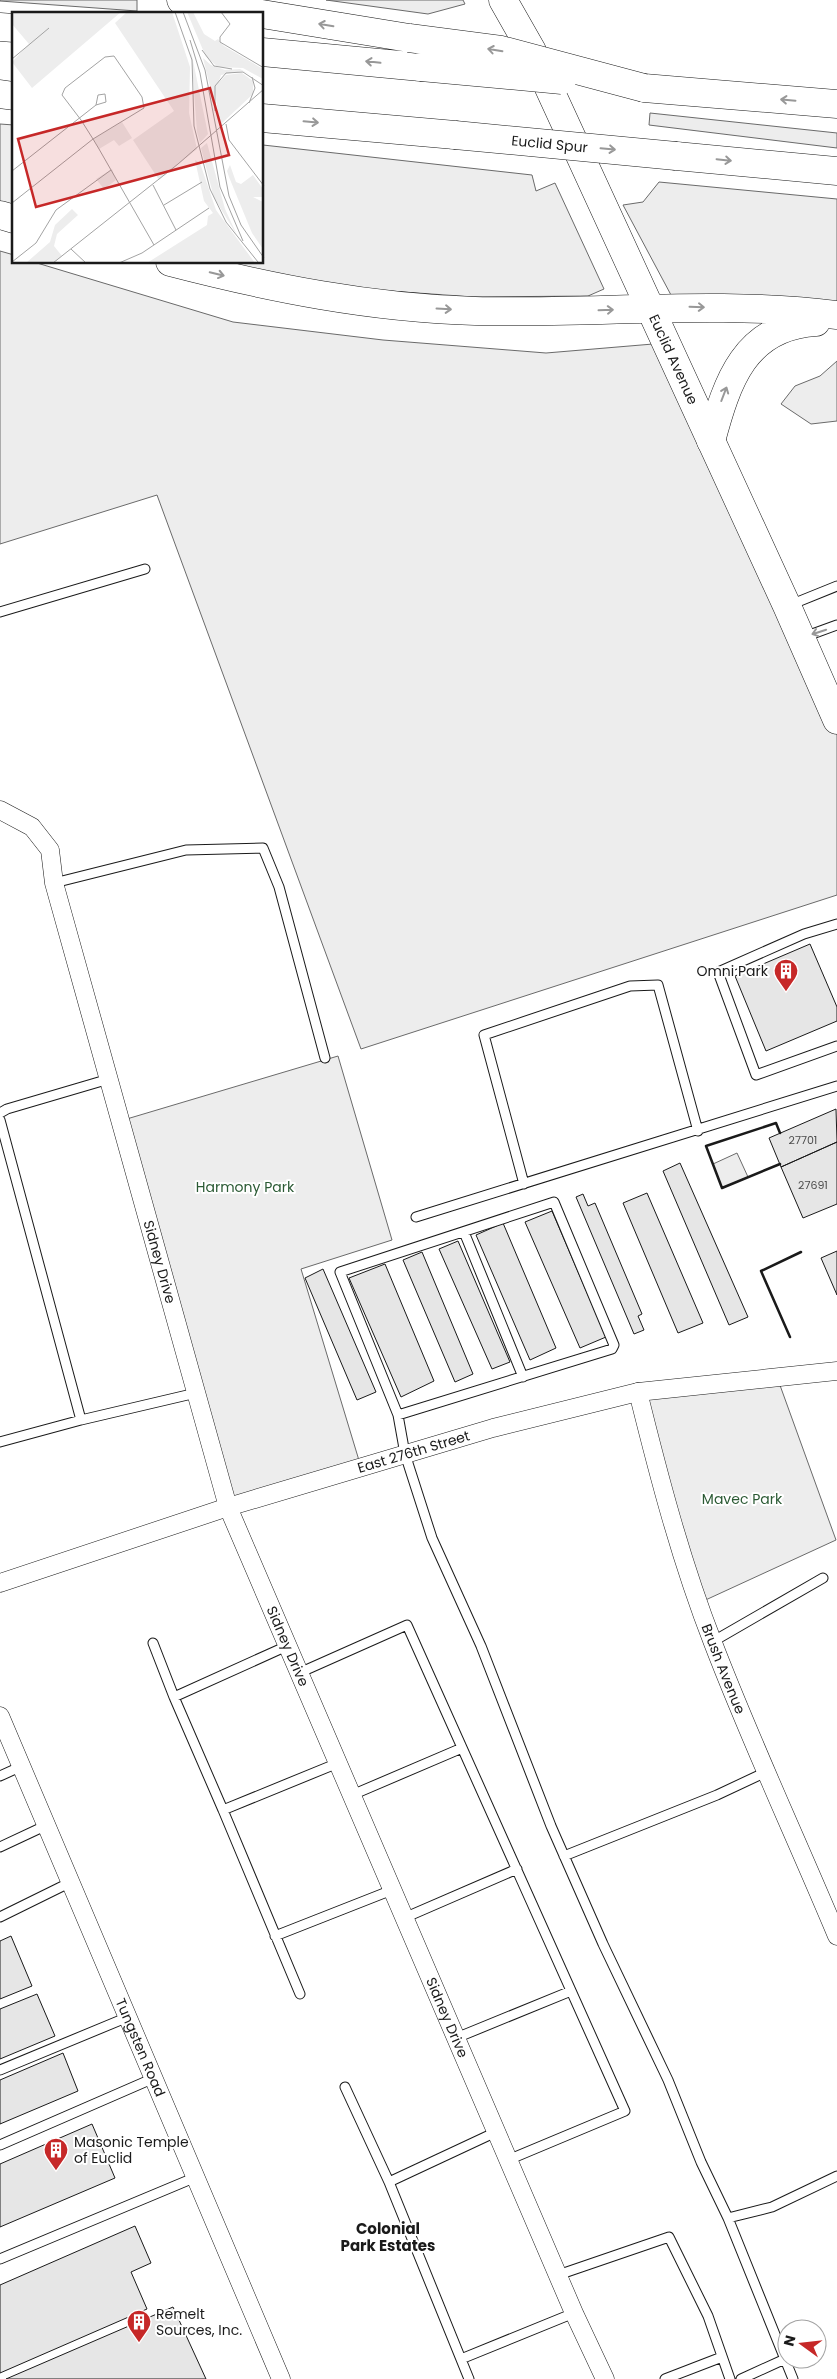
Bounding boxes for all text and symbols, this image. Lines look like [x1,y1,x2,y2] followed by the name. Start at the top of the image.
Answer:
[12,12,264,264] inset map
[318,19,334,29] one-way arrow
[487,44,503,54] one-way arrow
[365,58,381,67] one-way arrow
[781,95,797,105] one-way arrow
[303,117,319,127] one-way arrow
[510,130,589,158] street label: Euclid Spur
[600,144,616,154] one-way arrow
[716,155,732,165] one-way arrow
[209,270,225,279] one-way arrow
[689,303,705,312] one-way arrow
[435,305,451,314] one-way arrow
[598,305,614,315] one-way arrow
[644,311,703,408] street label: Euclid Avenue
[720,387,729,402] one-way arrow
[812,628,828,637] one-way arrow
[773,958,799,992] building icon: Omni Park
[696,961,769,981] place label: Omni Park
[789,1132,817,1148] house number: 27701
[196,1177,295,1197] park label: Harmony Park
[798,1177,828,1193] house number: 27691
[139,1218,181,1306] street label: Sidney Drive
[355,1425,472,1478] street label: East 276th Street
[702,1489,783,1509] park label: Mavec Park
[262,1603,314,1690] street label: Sidney Drive
[697,1621,750,1717] street label: Brush Avenue
[421,1974,473,2061] street label: Sidney Drive
[111,1995,170,2100] street label: Tungsten Road
[74,2132,189,2168] place label: Masonic Temple of Euclid
[43,2137,69,2171] building icon: Masonic Temple of Euclid
[341,2218,435,2256] district label: Colonial Park Estates
[156,2304,242,2340] place label: Remelt Sources, Inc.
[126,2309,152,2343] building icon: Remelt Sources, Inc.
[777,2319,827,2369] north arrow
[778,2333,800,2348] text: N

